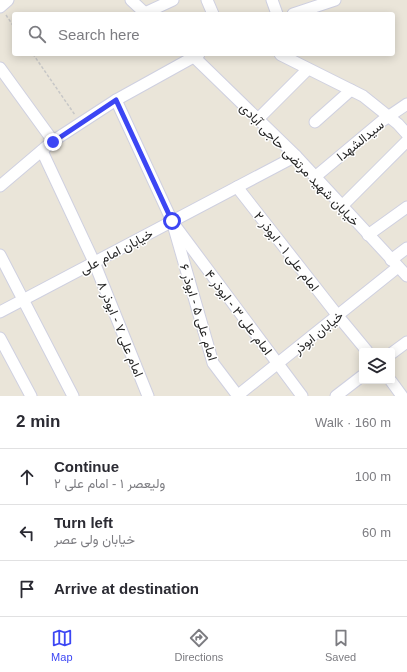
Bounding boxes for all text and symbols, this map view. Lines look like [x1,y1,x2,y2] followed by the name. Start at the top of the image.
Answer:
[12,12,395,56] search box
[26,23,48,45] icon: search
[58,26,140,43] text: Search here
[236,100,363,230] street label: خیابان شهید مرتضی حاجی آبادی
[334,117,387,165] street label: سیدالشهدا
[44,133,62,151] route end
[250,209,322,295] street label: امام علی ۱ - ابوذر ۲
[163,212,181,230] route start
[77,226,156,278] street label: خیابان امام علی
[176,262,220,363] street label: امام علی ۵ - ابوذر ۶
[201,267,275,358] street label: امام علی ۳ - ابوذر ۴
[94,279,146,379] street label: امام علی ۷ - ابوذر ۸
[290,308,347,358] street label: خیابان ابوذر
[359,348,395,384] map controls
[359,348,395,384] button: layers
[16,412,60,431] text: 2 min
[315,415,391,430] text: Walk · 160 m
[54,458,119,475] text: Continue
[16,466,38,488] icon: ahead
[355,469,391,484] text: 100 m
[54,476,165,491] text: ولیعصر ۱ - امام علی ۲
[54,514,113,531] text: Turn left
[16,522,38,544] icon: left
[362,525,391,540] text: 60 m
[54,532,135,547] text: خیابان ولی عصر
[16,578,38,600] icon: arrive
[54,580,199,597] text: Arrive at destination
[51,627,73,663] tab: Map
[174,627,223,663] tab: Directions
[325,627,356,663] tab: Saved

